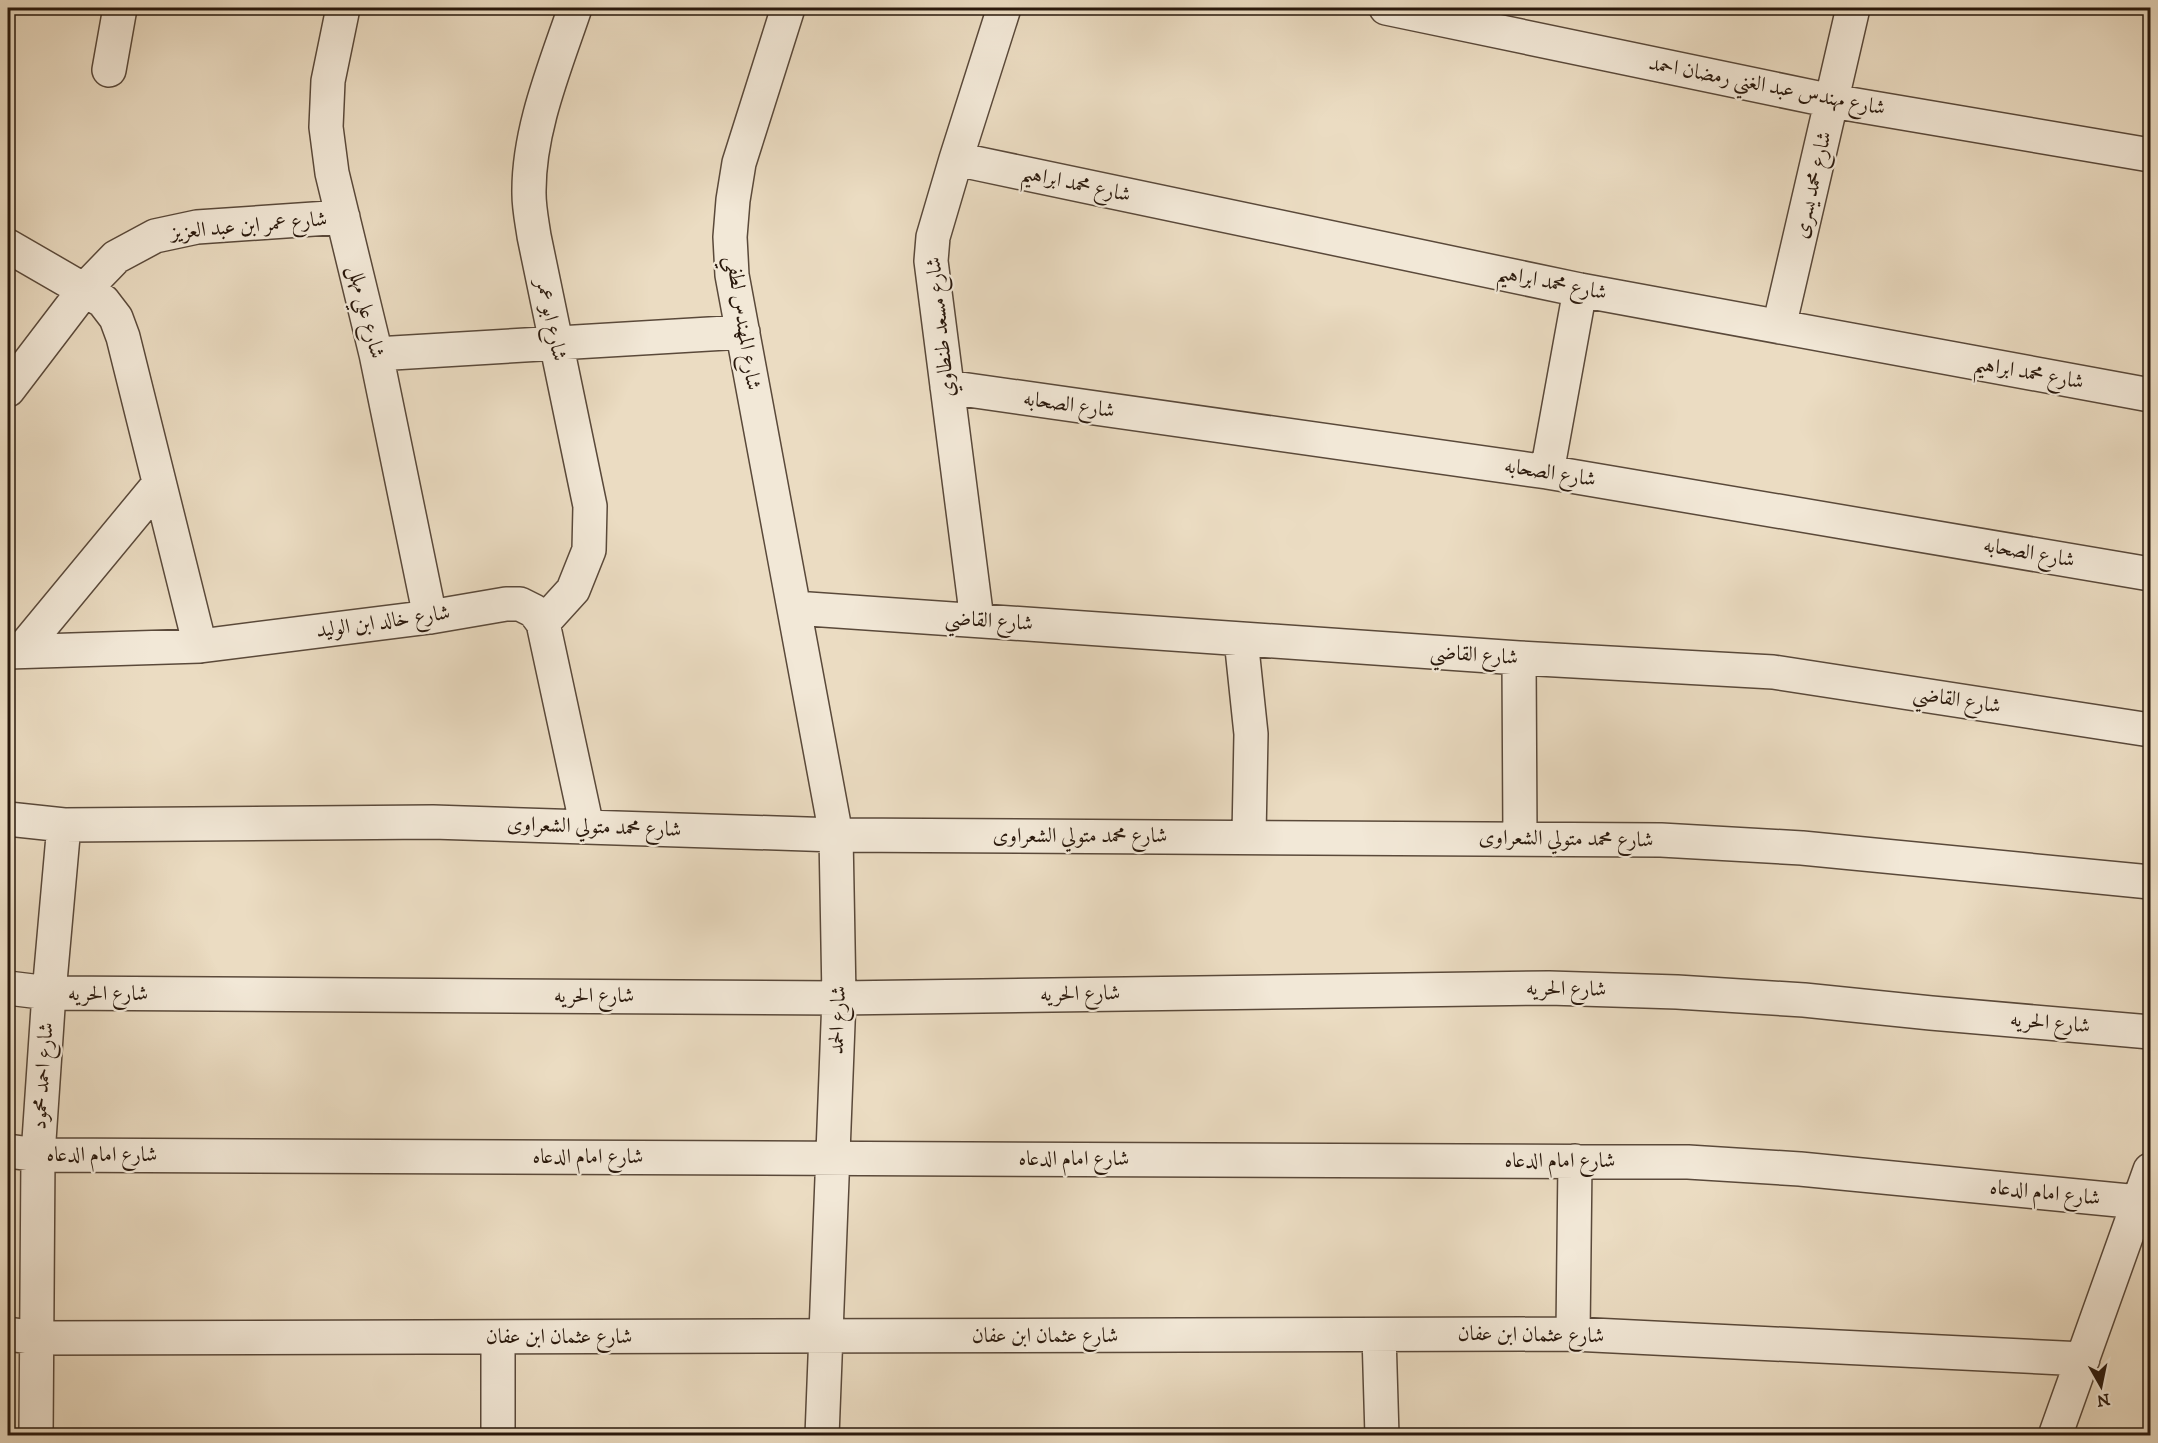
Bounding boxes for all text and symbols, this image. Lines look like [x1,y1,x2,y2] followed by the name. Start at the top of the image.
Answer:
[1645,50,1887,128] street label: شارع مهندس عبد الغني رمضان احمد
[1788,129,1842,242] street label: شارع محمد يسرى
[1018,160,1133,215] street label: شارع محمد ابراهيم
[168,206,328,250] street label: شارع عمر ابن عبد العزيز
[714,254,766,393] street label: شارع المهندس لطفي
[921,255,965,398] street label: شارع مسعد طنطاوي
[1494,260,1609,313] street label: شارع محمد ابراهيم
[336,263,390,363] street label: شارع علي مهلل
[525,275,572,364] street label: شارع ابو عمر
[1971,351,2086,402] street label: شارع محمد ابراهيم
[1021,386,1117,428] street label: شارع الصحابه
[1502,453,1598,497] street label: شارع الصحابه
[1981,532,2077,578] street label: شارع الصحابه
[314,600,452,648] street label: شارع خالد ابن الوليد
[944,605,1034,643] street label: شارع القاضي
[1429,639,1519,677] street label: شارع القاضي
[1910,680,2003,726] street label: شارع القاضي
[506,811,682,847] street label: شارع محمد متولي الشعراوى
[993,823,1167,853] street label: شارع محمد متولي الشعراوى
[1478,824,1654,858] street label: شارع محمد متولي الشعراوى
[1525,975,1606,1007] street label: شارع الحريه
[1040,980,1121,1012] street label: شارع الحريه
[68,981,148,1011] street label: شارع الحريه
[554,983,634,1013] street label: شارع الحريه
[824,985,856,1055] street label: شارع الحمد
[2008,1007,2091,1043] street label: شارع الحريه
[26,1022,64,1131] street label: شارع احمد محمود
[47,1142,158,1172] street label: شارع امام الدعاه
[533,1144,644,1174] street label: شارع امام الدعاه
[1019,1146,1130,1176] street label: شارع امام الدعاه
[1505,1148,1616,1178] street label: شارع امام الدعاه
[1988,1174,2102,1216] street label: شارع امام الدعاه
[1457,1321,1605,1353] street label: شارع عثمان ابن عفان
[972,1323,1118,1353] street label: شارع عثمان ابن عفان
[486,1324,632,1354] street label: شارع عثمان ابن عفان
[2071,1356,2131,1416] north arrow
[2095,1389,2111,1411] text: N

